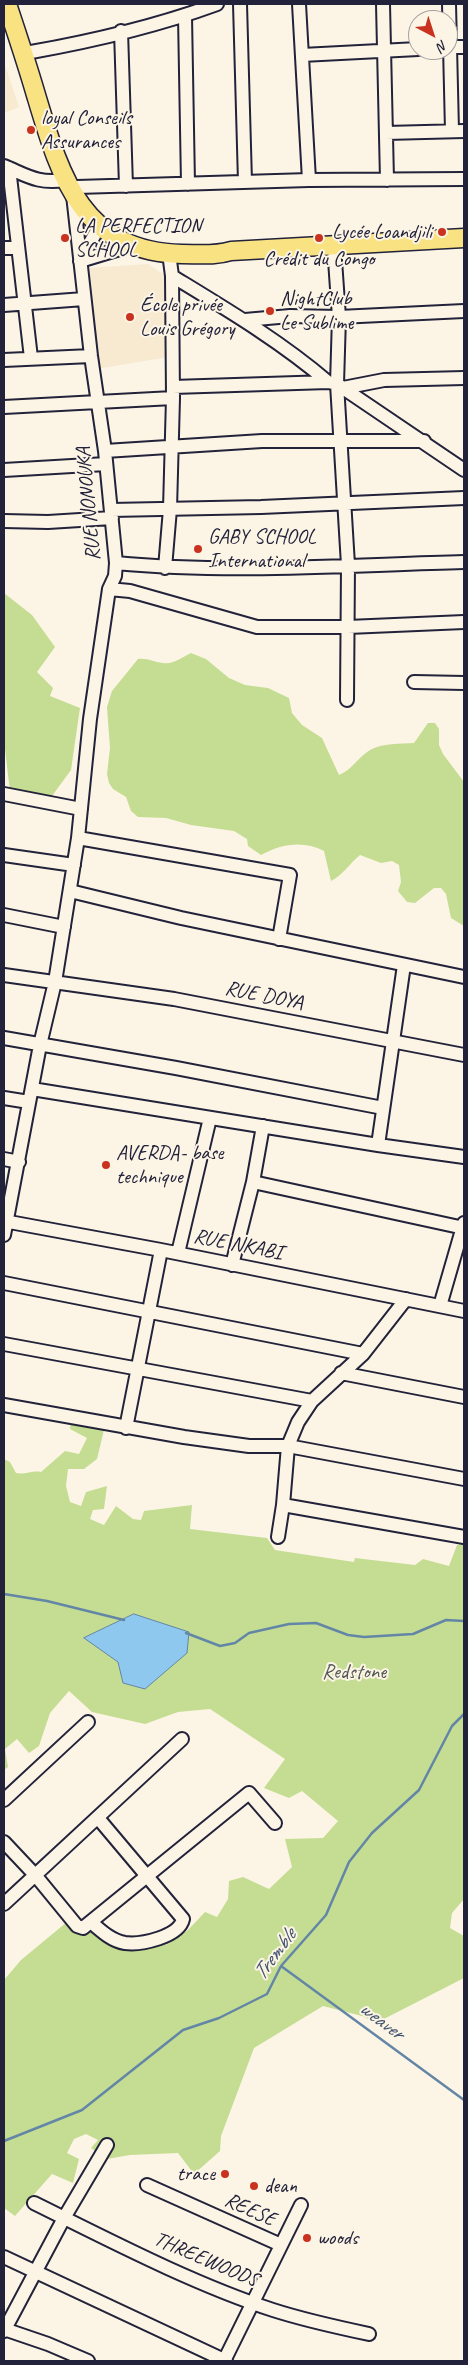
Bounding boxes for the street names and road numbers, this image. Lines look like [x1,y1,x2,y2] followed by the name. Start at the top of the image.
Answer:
[71,446,107,562] street label: RUE NONOUKA
[223,976,305,1016] street label: RUE DOYA
[191,1224,285,1266] street label: RUE NKABI
[221,2188,279,2232] street label: REESE
[150,2227,262,2293] street label: THREEWOODS

